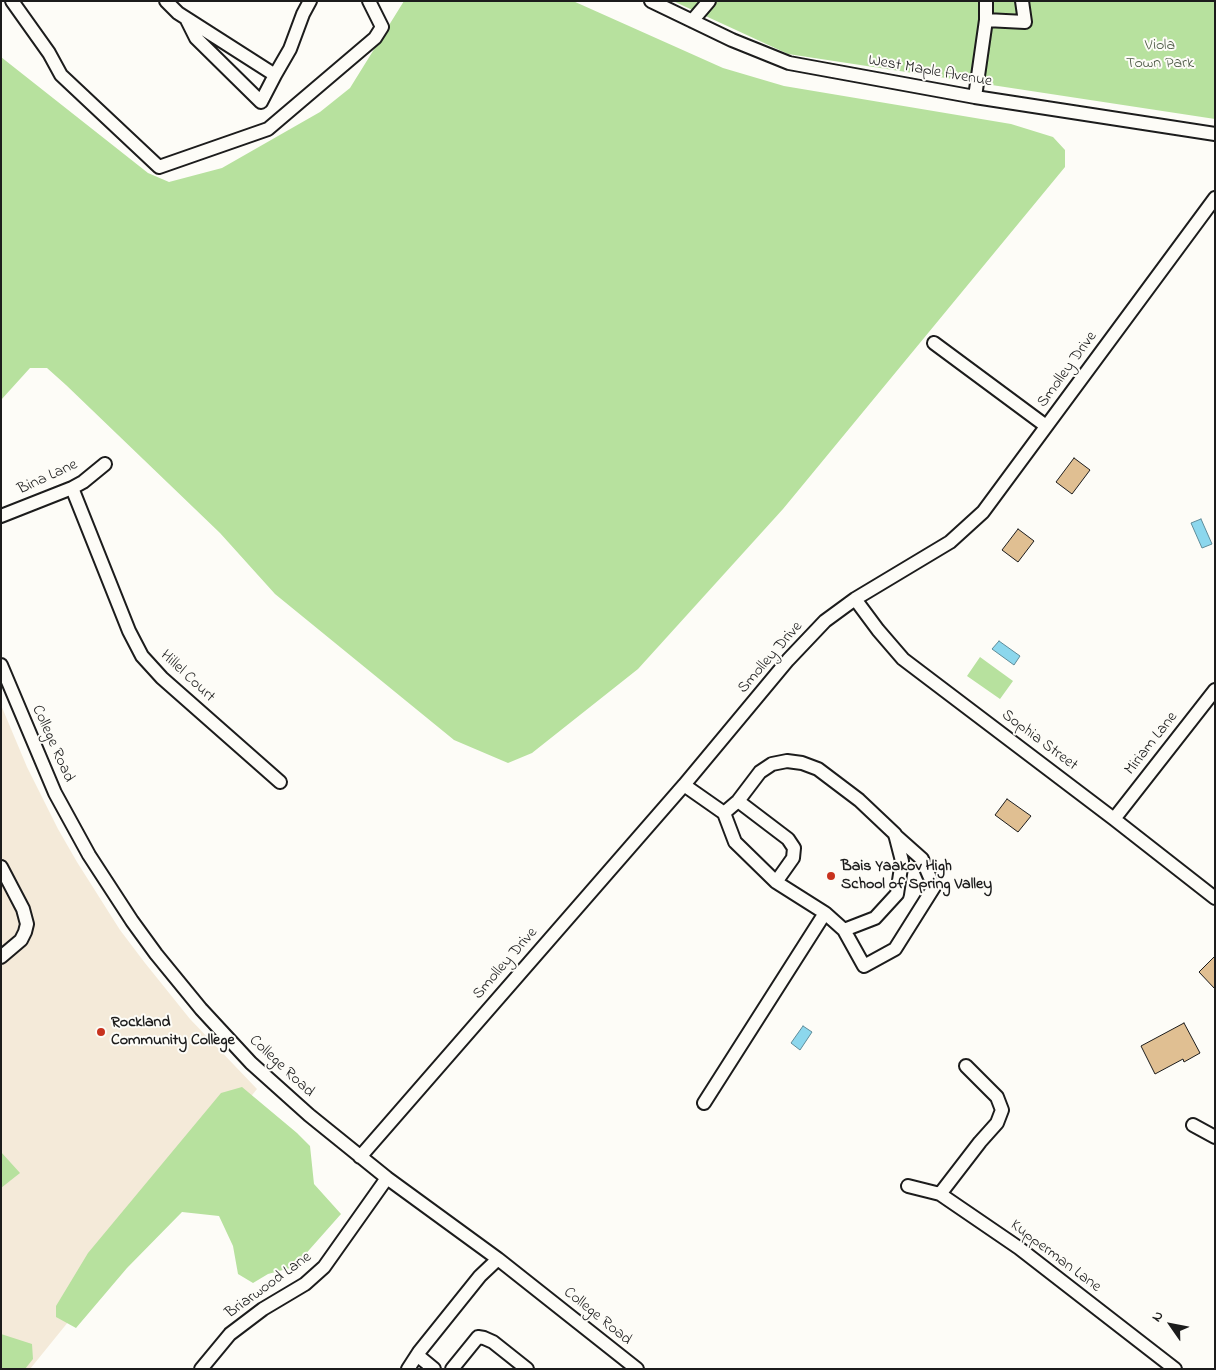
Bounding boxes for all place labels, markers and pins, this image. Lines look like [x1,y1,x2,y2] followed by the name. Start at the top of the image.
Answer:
[841,857,992,895] place label: Bais Yaakov High School of Spring Valley
[825,870,837,882] marker: Bais Yaakov High School of Spring Valley
[111,1013,235,1051] place label: Rockland Community College
[95,1026,107,1038] marker: Rockland Community College

